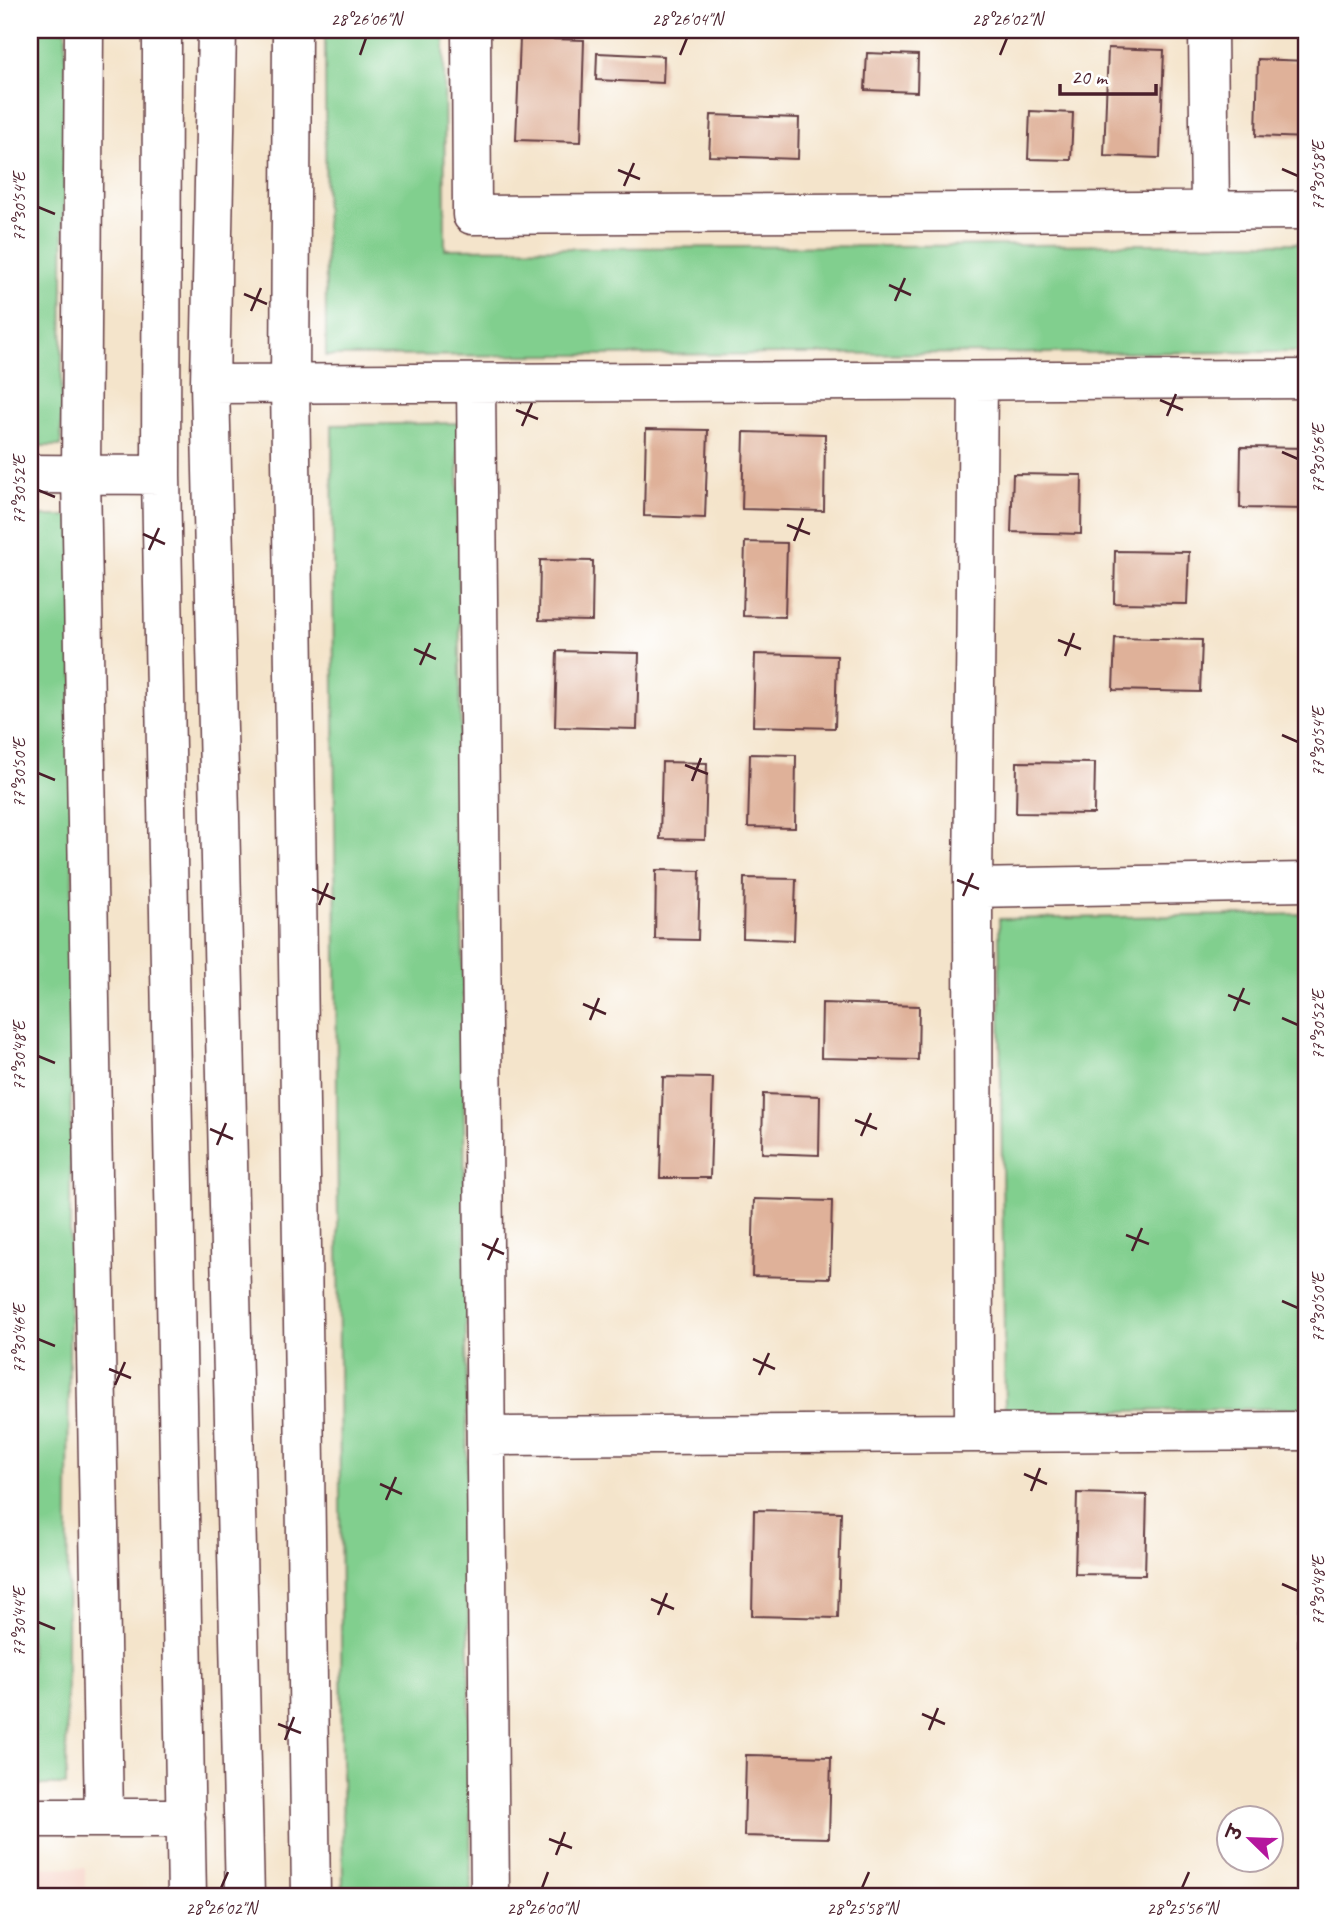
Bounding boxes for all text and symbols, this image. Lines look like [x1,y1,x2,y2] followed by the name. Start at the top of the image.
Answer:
[331,8,405,30] text: 28°26'06"N
[652,8,726,30] text: 28°26'04"N
[972,8,1046,30] text: 28°26'02"N
[1060,52,1157,96] scale bar
[1071,64,1109,90] text: 20 m
[1307,139,1329,211] text: 77°30'58"E
[8,170,30,242] text: 77°30'54"E
[1307,422,1329,494] text: 77°30'56"E
[8,453,30,525] text: 77°30'52"E
[1307,705,1329,777] text: 77°30'54"E
[8,736,30,808] text: 77°30'50"E
[1307,988,1329,1060] text: 77°30'52"E
[8,1019,30,1091] text: 77°30'48"E
[1307,1271,1329,1343] text: 77°30'50"E
[8,1302,30,1374] text: 77°30'46"E
[1307,1554,1329,1626] text: 77°30'48"E
[8,1585,30,1657] text: 77°30'44"E
[1214,1804,1284,1874] north arrow
[1221,1820,1250,1845] text: उ
[186,1897,260,1919] text: 28°26'02"N
[507,1897,581,1919] text: 28°26'00"N
[827,1897,901,1919] text: 28°25'58"N
[1147,1897,1221,1919] text: 28°25'56"N

